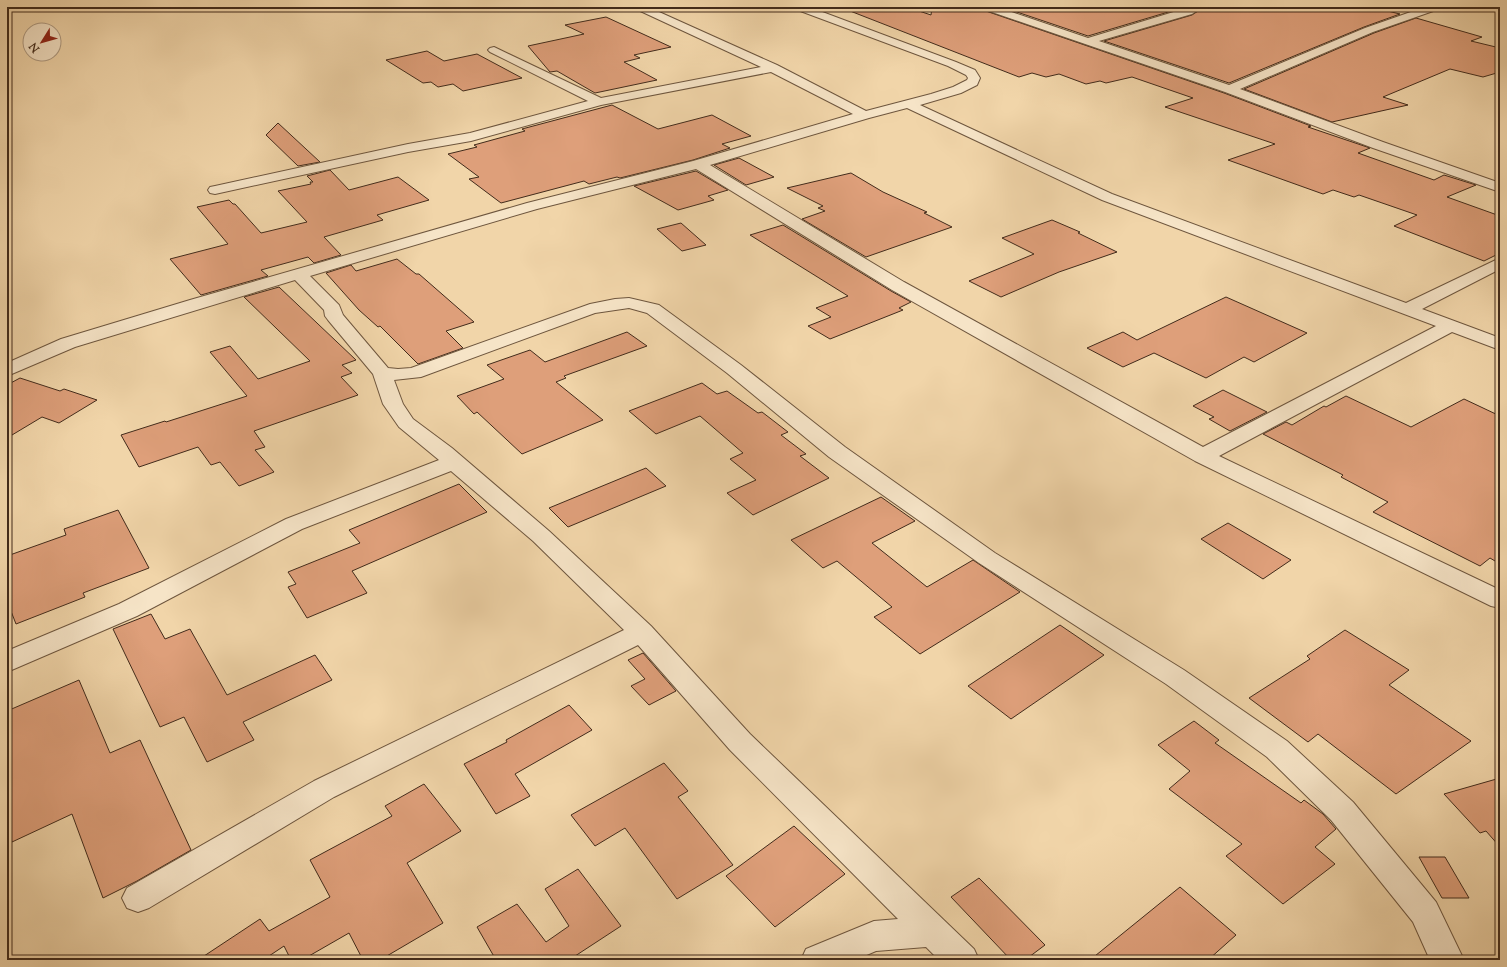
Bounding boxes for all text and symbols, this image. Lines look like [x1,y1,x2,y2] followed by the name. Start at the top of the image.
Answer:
[22,22,62,62] north arrow
[26,39,44,57] text: N

